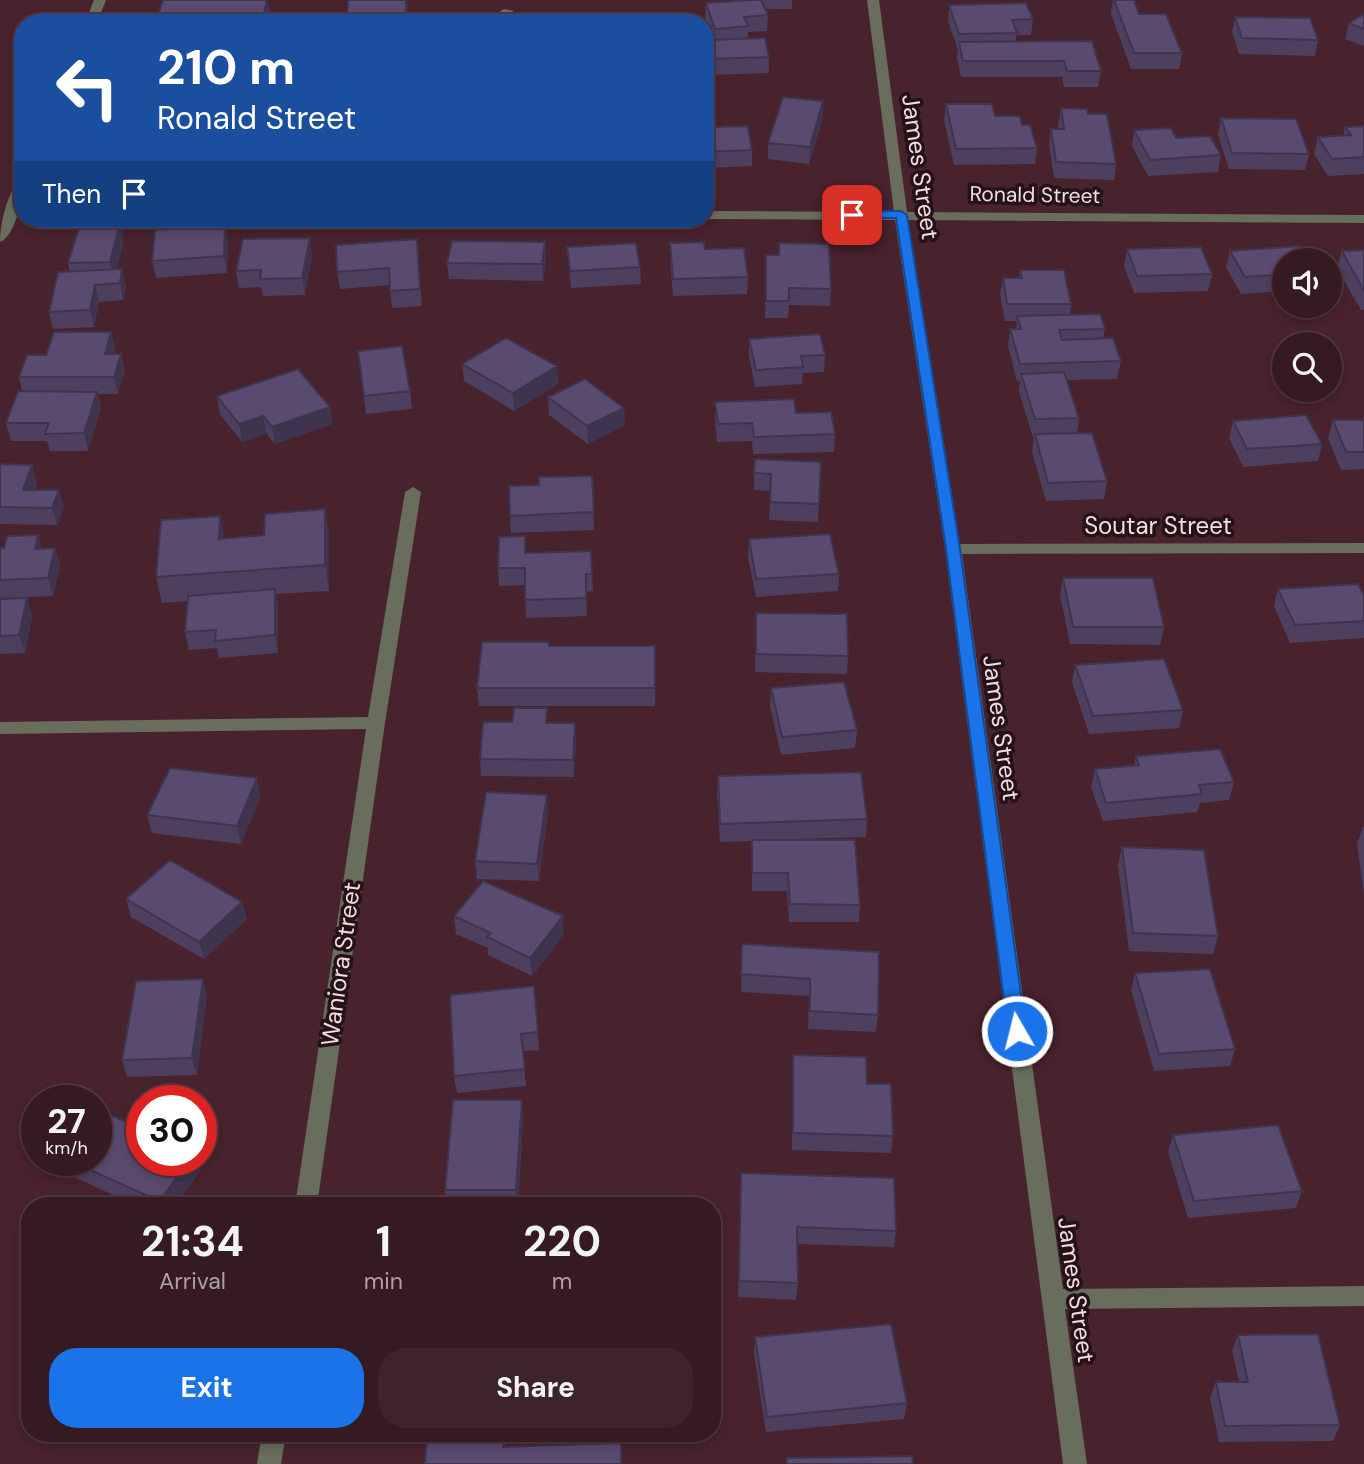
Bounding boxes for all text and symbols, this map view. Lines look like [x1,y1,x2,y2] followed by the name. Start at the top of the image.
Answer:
[157,35,295,99] text: 210 m
[42,42,133,133] icon: left
[895,92,946,242] street label: James Street
[157,97,356,139] text: Ronald Street
[115,175,153,213] icon: arrive
[42,177,101,211] text: Then
[969,180,1101,210] street label: Ronald Street
[822,185,882,245] pin
[833,196,871,234] icon: arrive
[1272,248,1342,402] map controls
[1272,248,1342,318] button: sound
[1272,332,1342,402] button: search
[1084,510,1232,541] street label: Soutar Street
[976,653,1027,803] street label: James Street
[314,880,367,1048] street label: Waniora Street
[980,994,1054,1068] position arrow
[126,1085,217,1176] speed limit sign: 30
[47,1098,86,1144] text: 27
[45,1136,88,1160] text: km/h
[141,1214,244,1269] text: 21:34
[376,1214,391,1269] text: 1
[523,1214,601,1269] text: 220
[1051,1215,1102,1365] street label: James Street
[159,1266,226,1296] text: Arrival
[364,1266,403,1296] text: min
[552,1266,572,1296] text: m
[49,1348,364,1428] button: Exit
[378,1348,693,1428] button: Share

